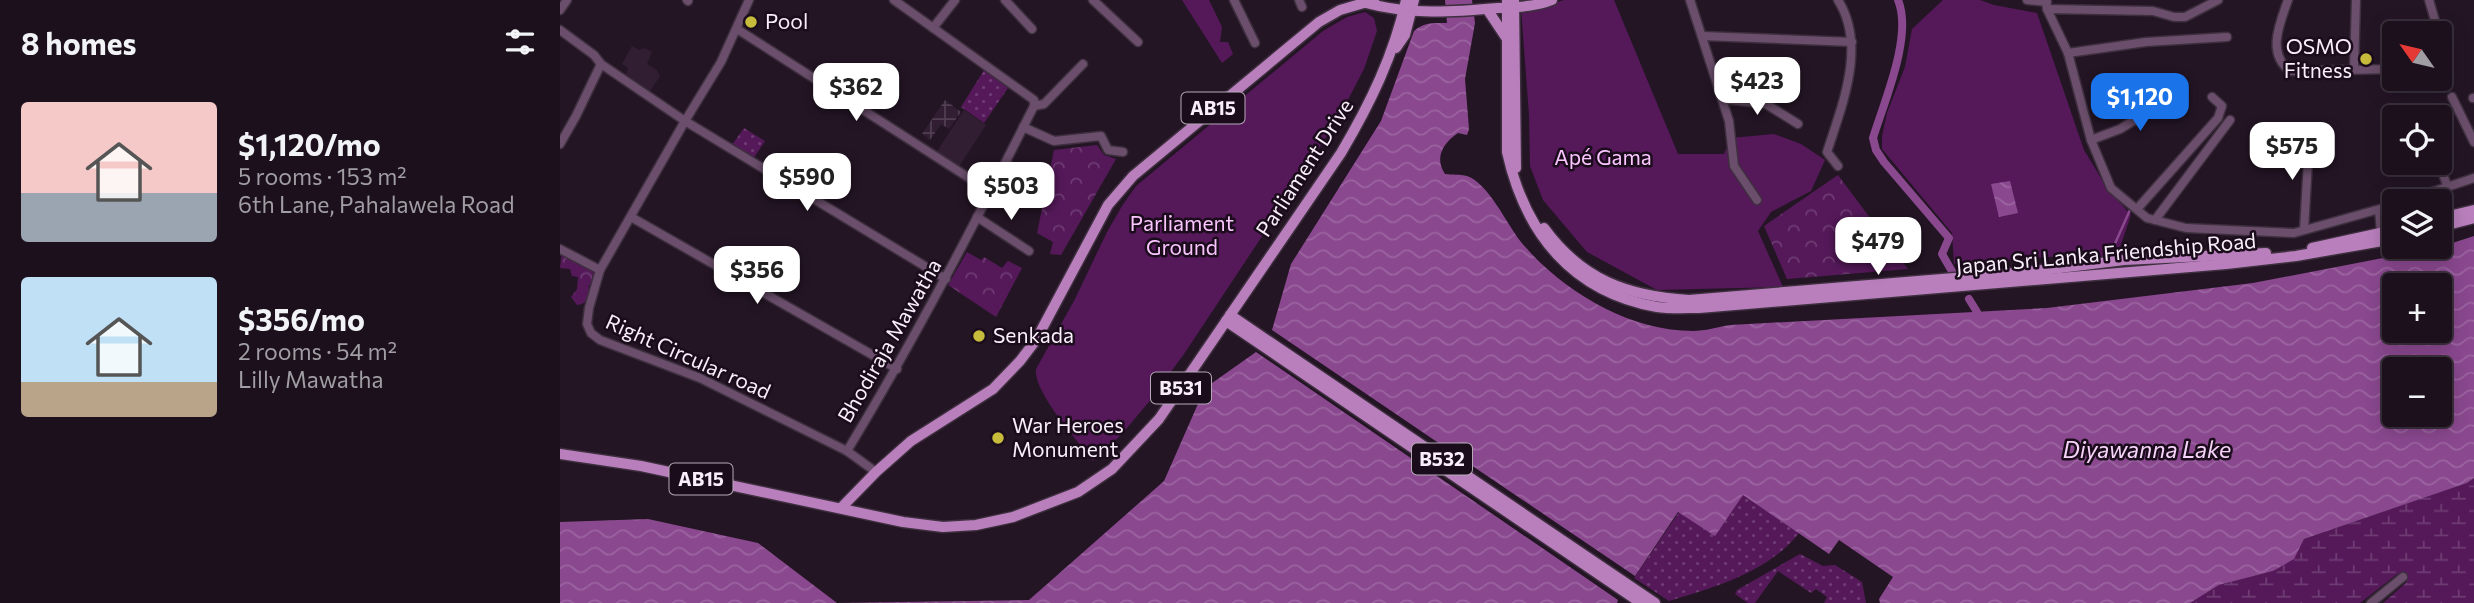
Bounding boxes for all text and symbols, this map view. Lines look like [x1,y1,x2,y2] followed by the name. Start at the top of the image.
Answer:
[765,8,808,33] place label: Pool
[743,14,759,30] marker: Pool
[2382,21,2452,91] north arrow
[2382,21,2452,427] map controls
[501,23,539,61] icon: filters
[21,24,137,61] text: 8 homes
[2284,33,2352,82] place label: OSMO Fitness
[2358,51,2374,67] marker: OSMO Fitness
[1716,58,1798,117] pin: $423
[815,64,897,123] pin: $362
[1730,66,1784,94] text: $423
[829,72,883,100] text: $362
[2083,74,2197,133] pin: $1,120
[2107,82,2173,110] text: $1,120
[1182,92,1244,124] road number: AB15
[1250,94,1358,241] street label: Parliament Drive
[2382,105,2452,175] button: locate
[2251,122,2333,182] pin: $575
[238,125,381,162] text: $1,120/mo
[77,130,161,214] icon: home
[2266,131,2318,159] text: $575
[1554,144,1652,169] park label: Apé Gama
[766,154,848,213] pin: $590
[238,162,407,190] text: 5 rooms · 153 m²
[779,162,835,190] text: $590
[970,162,1052,222] pin: $503
[983,171,1039,199] text: $503
[2382,189,2452,259] button: layers
[238,190,514,218] text: 6th Lane, Pahalawela Road
[1130,210,1234,259] park label: Parliament Ground
[1837,218,1919,277] pin: $479
[1851,226,1905,254] text: $479
[1955,227,2257,278] street label: Japan Sri Lanka Friendship Road
[716,246,798,306] pin: $356
[832,254,946,427] street label: Bhodiraja Mawatha
[730,255,784,283] text: $356
[2382,273,2452,343] button: +
[238,300,365,337] text: $356/mo
[77,305,161,389] icon: home
[602,308,775,403] street label: Right Circular road
[993,322,1074,347] place label: Senkada
[971,328,987,344] marker: Senkada
[238,337,397,365] text: 2 rooms · 54 m²
[2382,357,2452,427] button: −
[238,365,383,393] text: Lilly Mawatha
[1151,372,1211,404] road number: B531
[1012,412,1124,461] place label: War Heroes Monument
[990,430,1006,446] marker: War Heroes Monument
[2063,435,2231,463] water label: Diyawanna Lake
[1412,444,1472,474] road number: B532
[670,464,732,494] road number: AB15

